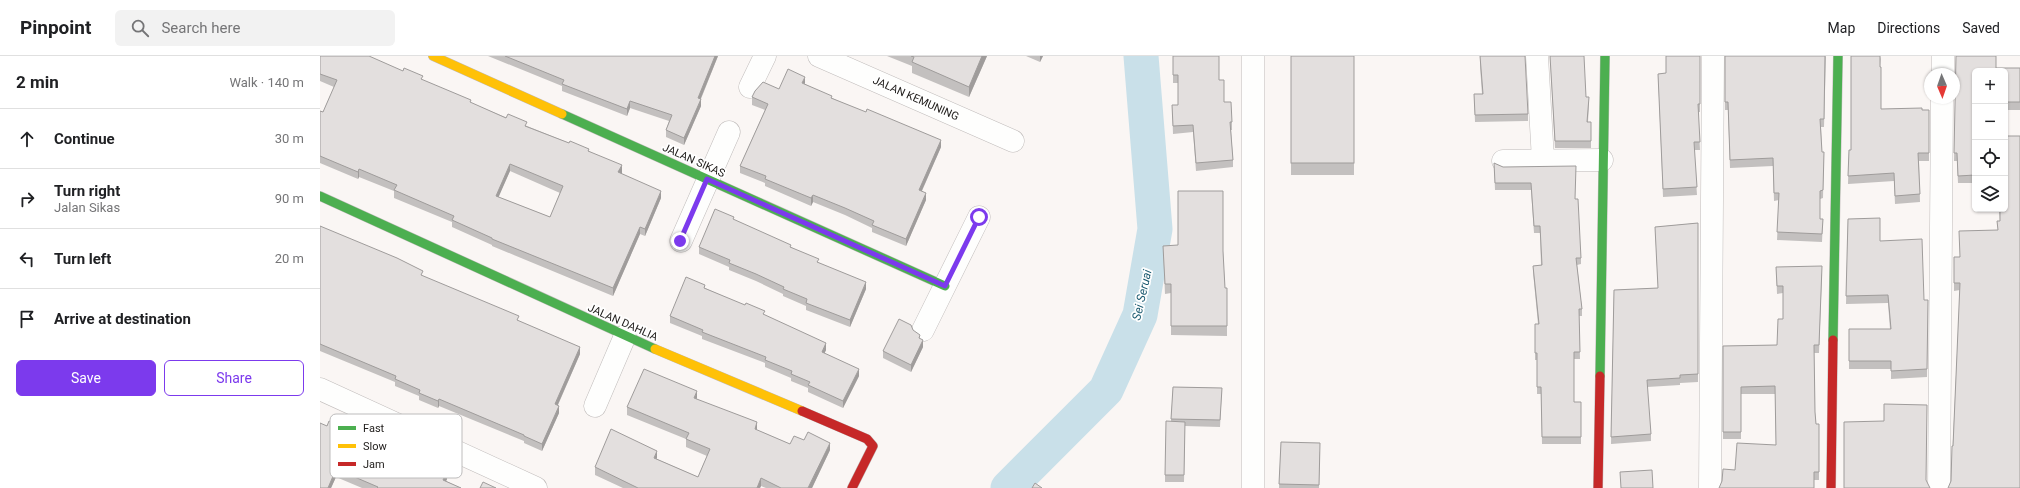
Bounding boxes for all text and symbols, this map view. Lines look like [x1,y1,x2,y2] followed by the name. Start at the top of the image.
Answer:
[115,10,395,46] search box
[20,16,91,39] text: Pinpoint
[129,17,151,39] icon: search
[161,19,240,37] text: Search here
[1828,20,1855,36] text: Map
[1877,20,1940,36] text: Directions
[1962,20,2000,36] text: Saved
[1924,68,1960,104] north arrow
[1972,68,2008,212] map controls
[1972,68,2008,104] button: +
[16,72,59,92] text: 2 min
[871,74,961,123] street label: JALAN KEMUNING
[229,75,304,90] text: Walk · 140 m
[1972,104,2008,140] button: −
[16,128,38,150] icon: ahead
[54,130,115,148] text: Continue
[275,131,304,146] text: 30 m
[1972,140,2008,176] button: locate
[661,141,727,180] street label: JALAN SIKAS
[1972,176,2008,212] button: layers
[54,182,120,200] text: Turn right
[16,188,38,210] icon: right
[275,191,304,206] text: 90 m
[54,200,120,215] text: Jalan Sikas
[970,208,988,226] route start
[671,232,689,250] route end
[16,248,38,270] icon: left
[54,250,111,268] text: Turn left
[275,251,304,266] text: 20 m
[1129,268,1155,322] water label: Sei Seruai
[586,301,661,344] street label: JALAN DAHLIA
[16,308,38,330] icon: arrive
[54,310,191,328] text: Arrive at destination
[16,360,156,396] button: Save
[164,360,304,396] button: Share
[330,414,462,478] legend
[363,422,385,435] text: Fast
[363,440,387,453] text: Slow
[363,458,385,471] text: Jam

